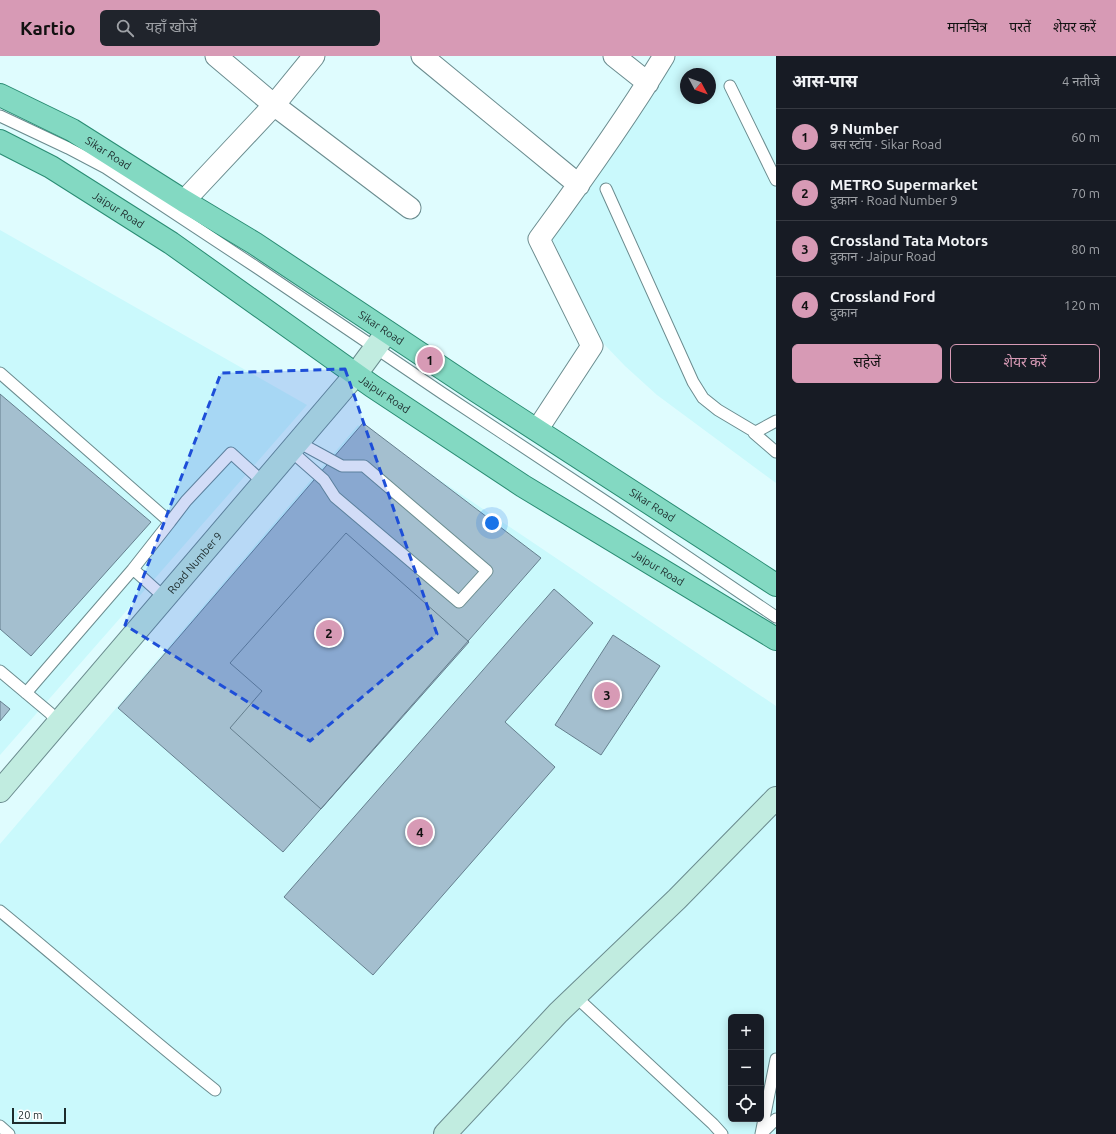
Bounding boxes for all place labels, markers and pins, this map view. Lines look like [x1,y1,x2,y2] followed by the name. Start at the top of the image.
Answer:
[417,345,443,375] pin: 1
[316,618,342,648] pin: 2
[594,680,620,710] pin: 3
[407,817,433,847] pin: 4

